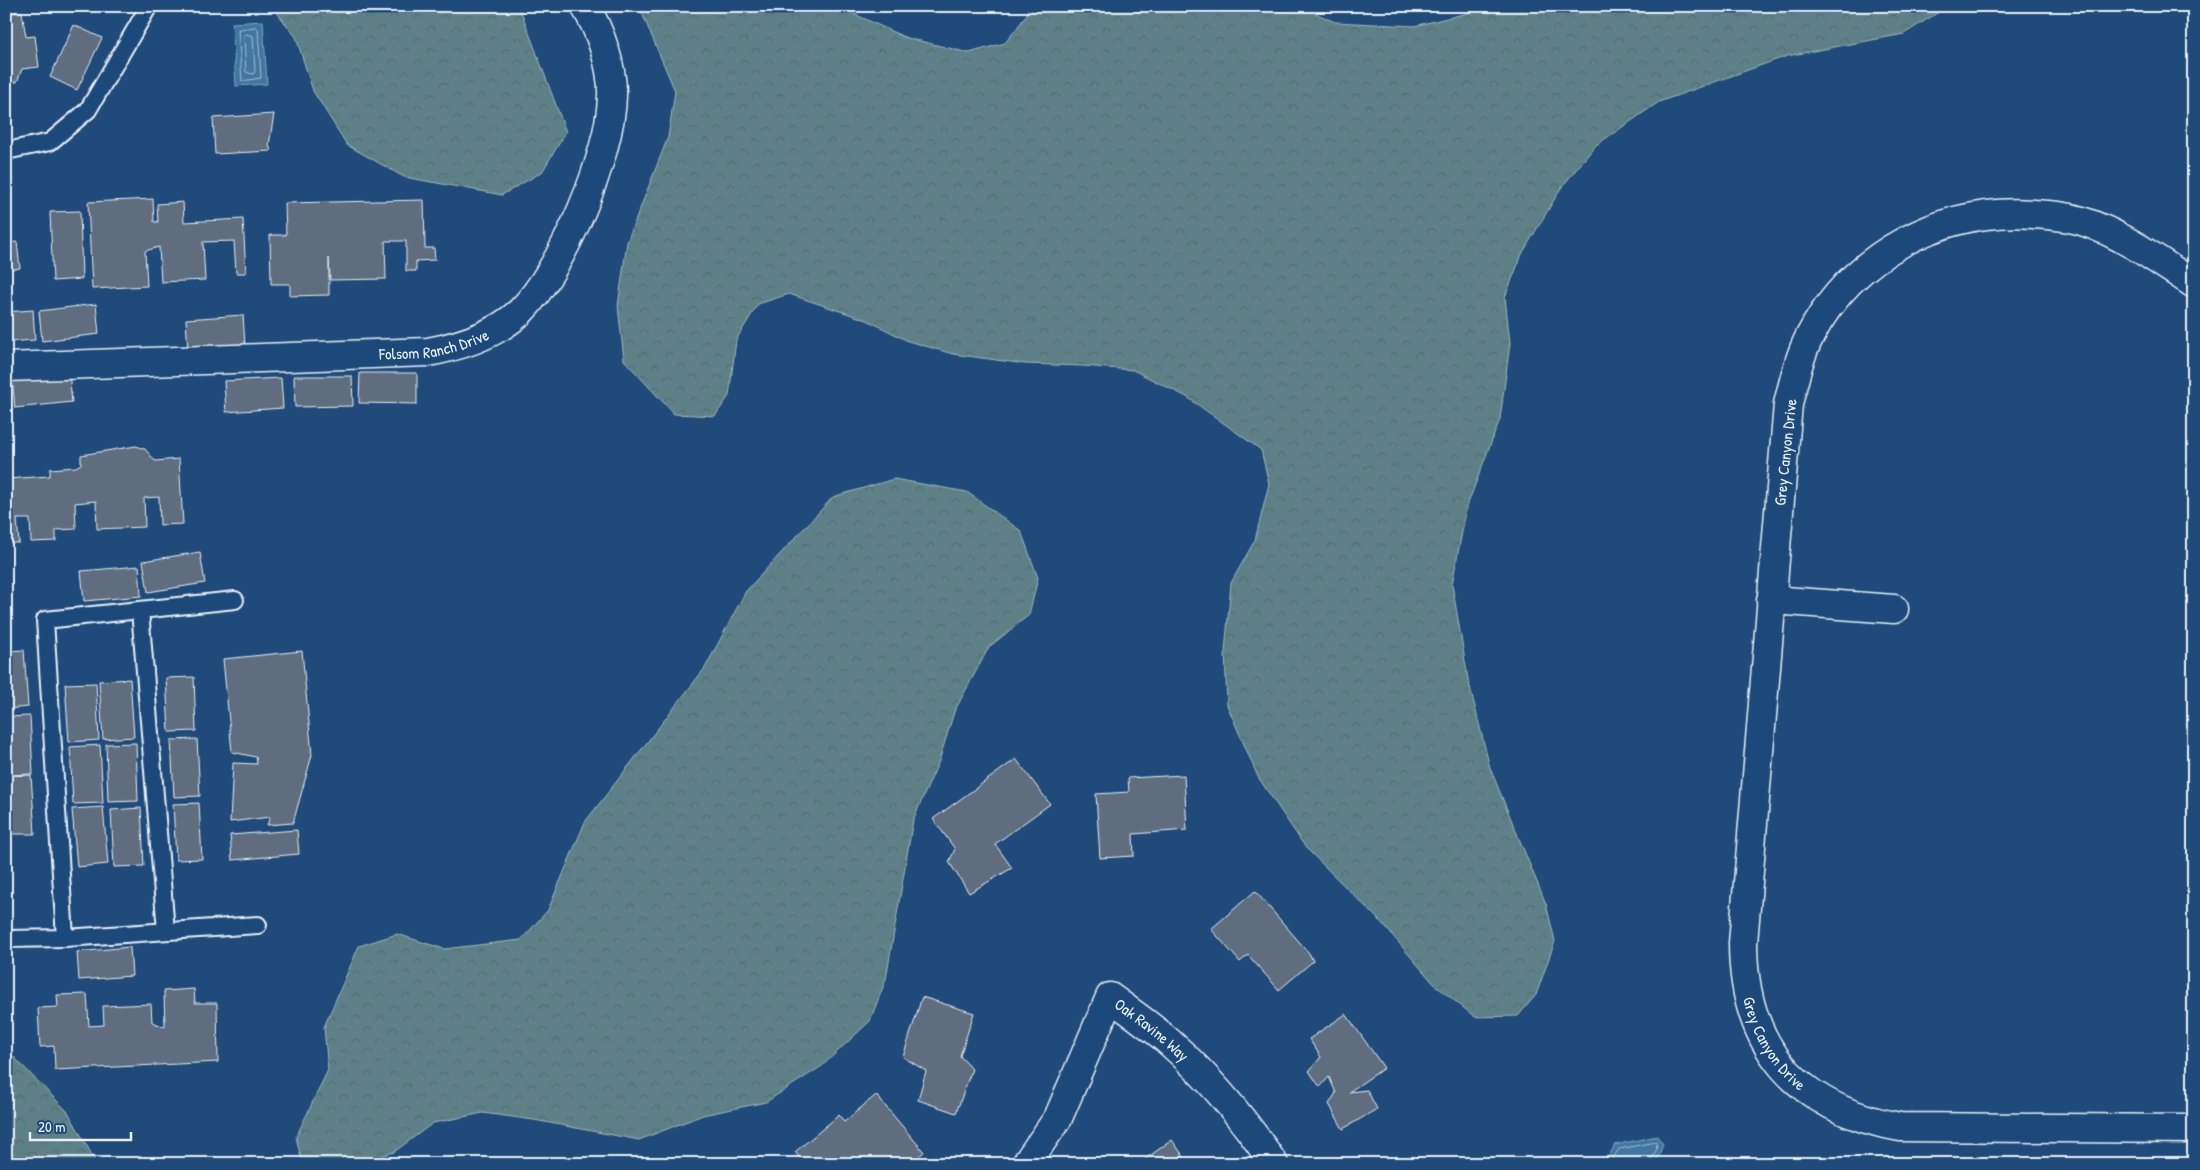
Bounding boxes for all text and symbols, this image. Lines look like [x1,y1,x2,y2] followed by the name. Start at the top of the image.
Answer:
[378,323,493,365] street label: Folsom Ranch Drive
[1768,397,1802,506] street label: Grey Canyon Drive
[1110,993,1194,1066] street label: Oak Ravine Way
[1738,994,1811,1096] street label: Grey Canyon Drive
[30,1110,131,1142] scale bar
[38,1116,65,1137] text: 20 m

